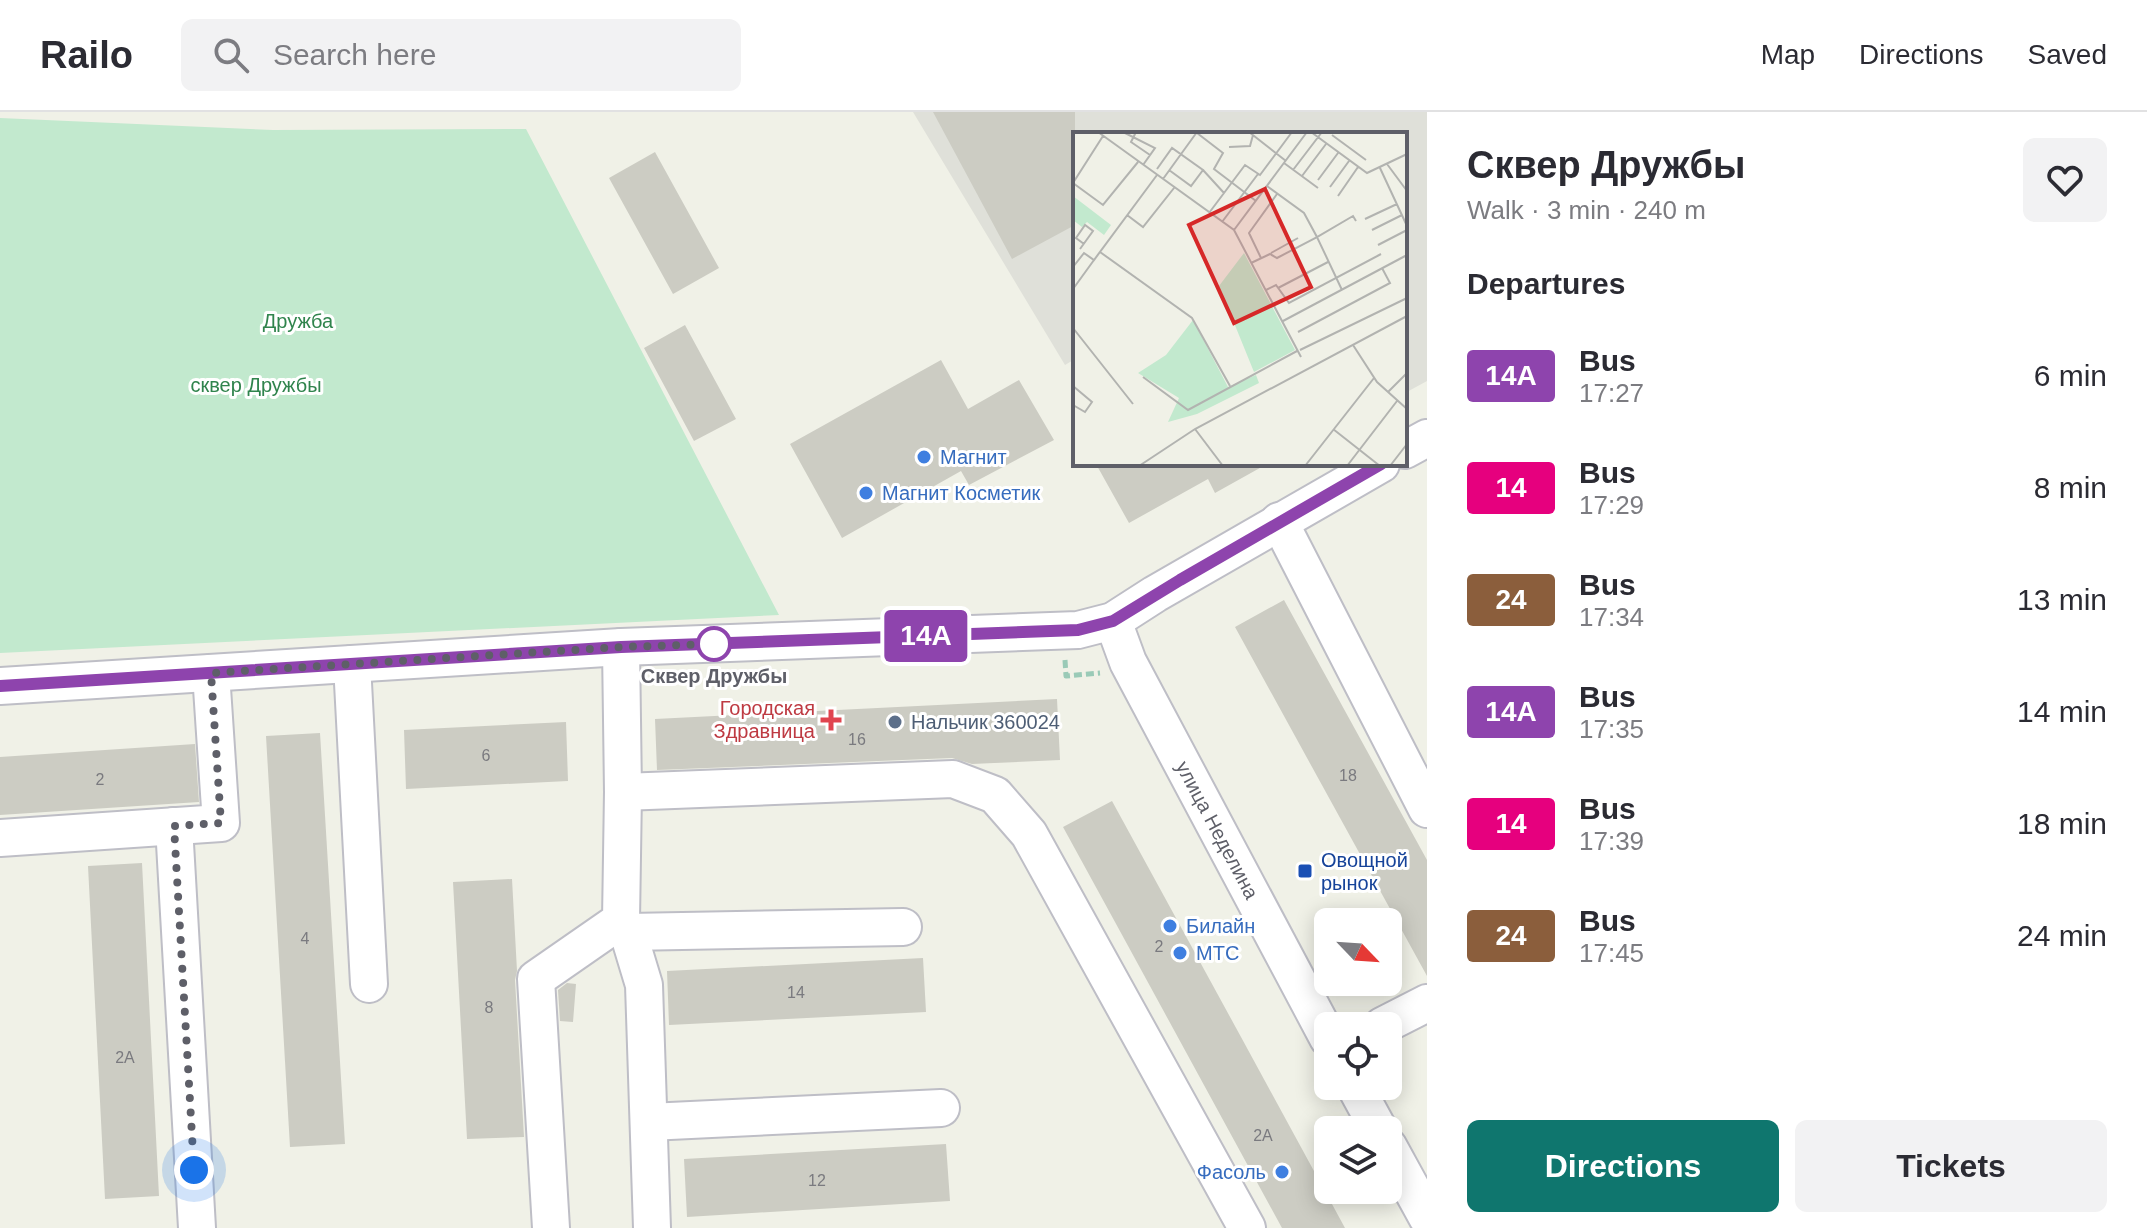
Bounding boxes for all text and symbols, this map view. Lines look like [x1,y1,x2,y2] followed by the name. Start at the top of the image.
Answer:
[181,19,741,91] search box
[209,33,253,77] icon: search
[40,34,133,76] text: Railo
[273,38,436,71] text: Search here
[1761,39,1815,70] text: Map
[1859,39,1984,70] text: Directions
[2028,39,2107,70] text: Saved
[1073,132,1407,466] inset map
[2023,138,2107,222] button: heart
[1467,144,1745,186] text: Сквер Дружбы
[1467,195,1706,225] text: Walk · 3 min · 240 m
[1467,267,1625,300] text: Departures
[263,310,334,332] park label: Дружба
[1579,344,1636,377] text: Bus
[2034,359,2107,392] text: 6 min
[1485,360,1537,391] text: 14А
[190,374,322,396] park label: сквер Дружбы
[1579,378,1644,408] text: 17:27
[940,446,1007,468] place label: Магнит
[915,448,933,466] marker: Магнит
[1579,456,1636,489] text: Bus
[2034,471,2107,504] text: 8 min
[1495,472,1527,503] text: 14
[882,482,1041,504] place label: Магнит Косметик
[857,484,875,502] marker: Магнит Косметик
[1579,490,1644,520] text: 17:29
[1579,568,1636,601] text: Bus
[2017,583,2107,616] text: 13 min
[1495,584,1527,615] text: 24
[1579,602,1644,632] text: 17:34
[880,610,972,662] line badge: 14А
[900,620,952,651] text: 14А
[697,627,731,661] marker: Сквер Дружбы
[641,665,787,687] place label: Сквер Дружбы
[1579,680,1636,713] text: Bus
[2017,695,2107,728] text: 14 min
[1485,696,1537,727] text: 14А
[714,697,816,742] place label: Городская Здравница
[822,711,840,729] marker: Городская Здравница
[911,711,1060,733] place label: Нальчик 360024
[886,713,904,731] marker: Нальчик 360024
[1579,714,1644,744] text: 17:35
[848,731,866,748] house number: 16
[482,747,491,764] house number: 6
[1172,757,1263,903] street label: улица Неделина
[1339,767,1357,784] house number: 18
[96,771,105,788] house number: 2
[1579,792,1636,825] text: Bus
[2017,807,2107,840] text: 18 min
[1495,808,1527,839] text: 14
[1579,826,1644,856] text: 17:39
[1321,849,1408,894] place label: Овощной рынок
[1296,862,1314,880] marker: Овощной рынок
[1579,904,1636,937] text: Bus
[1314,908,1402,996] north arrow
[1314,908,1402,1204] map controls
[1186,915,1255,937] place label: Билайн
[1161,917,1179,935] marker: Билайн
[2017,919,2107,952] text: 24 min
[1495,920,1527,951] text: 24
[301,930,310,947] house number: 4
[1155,938,1164,955] house number: 2
[1579,938,1644,968] text: 17:45
[1196,942,1239,964] place label: МТС
[1171,944,1189,962] marker: МТС
[787,984,805,1001] house number: 14
[485,999,494,1016] house number: 8
[1314,1012,1402,1100] button: locate
[115,1049,135,1066] house number: 2А
[1314,1116,1402,1204] button: layers
[1467,1120,1779,1212] button: Directions
[1795,1120,2107,1212] button: Tickets
[1253,1127,1273,1144] house number: 2А
[174,1150,214,1190] your location
[1197,1161,1266,1183] place label: Фасоль
[1273,1163,1291,1181] marker: Фасоль
[808,1172,826,1189] house number: 12

